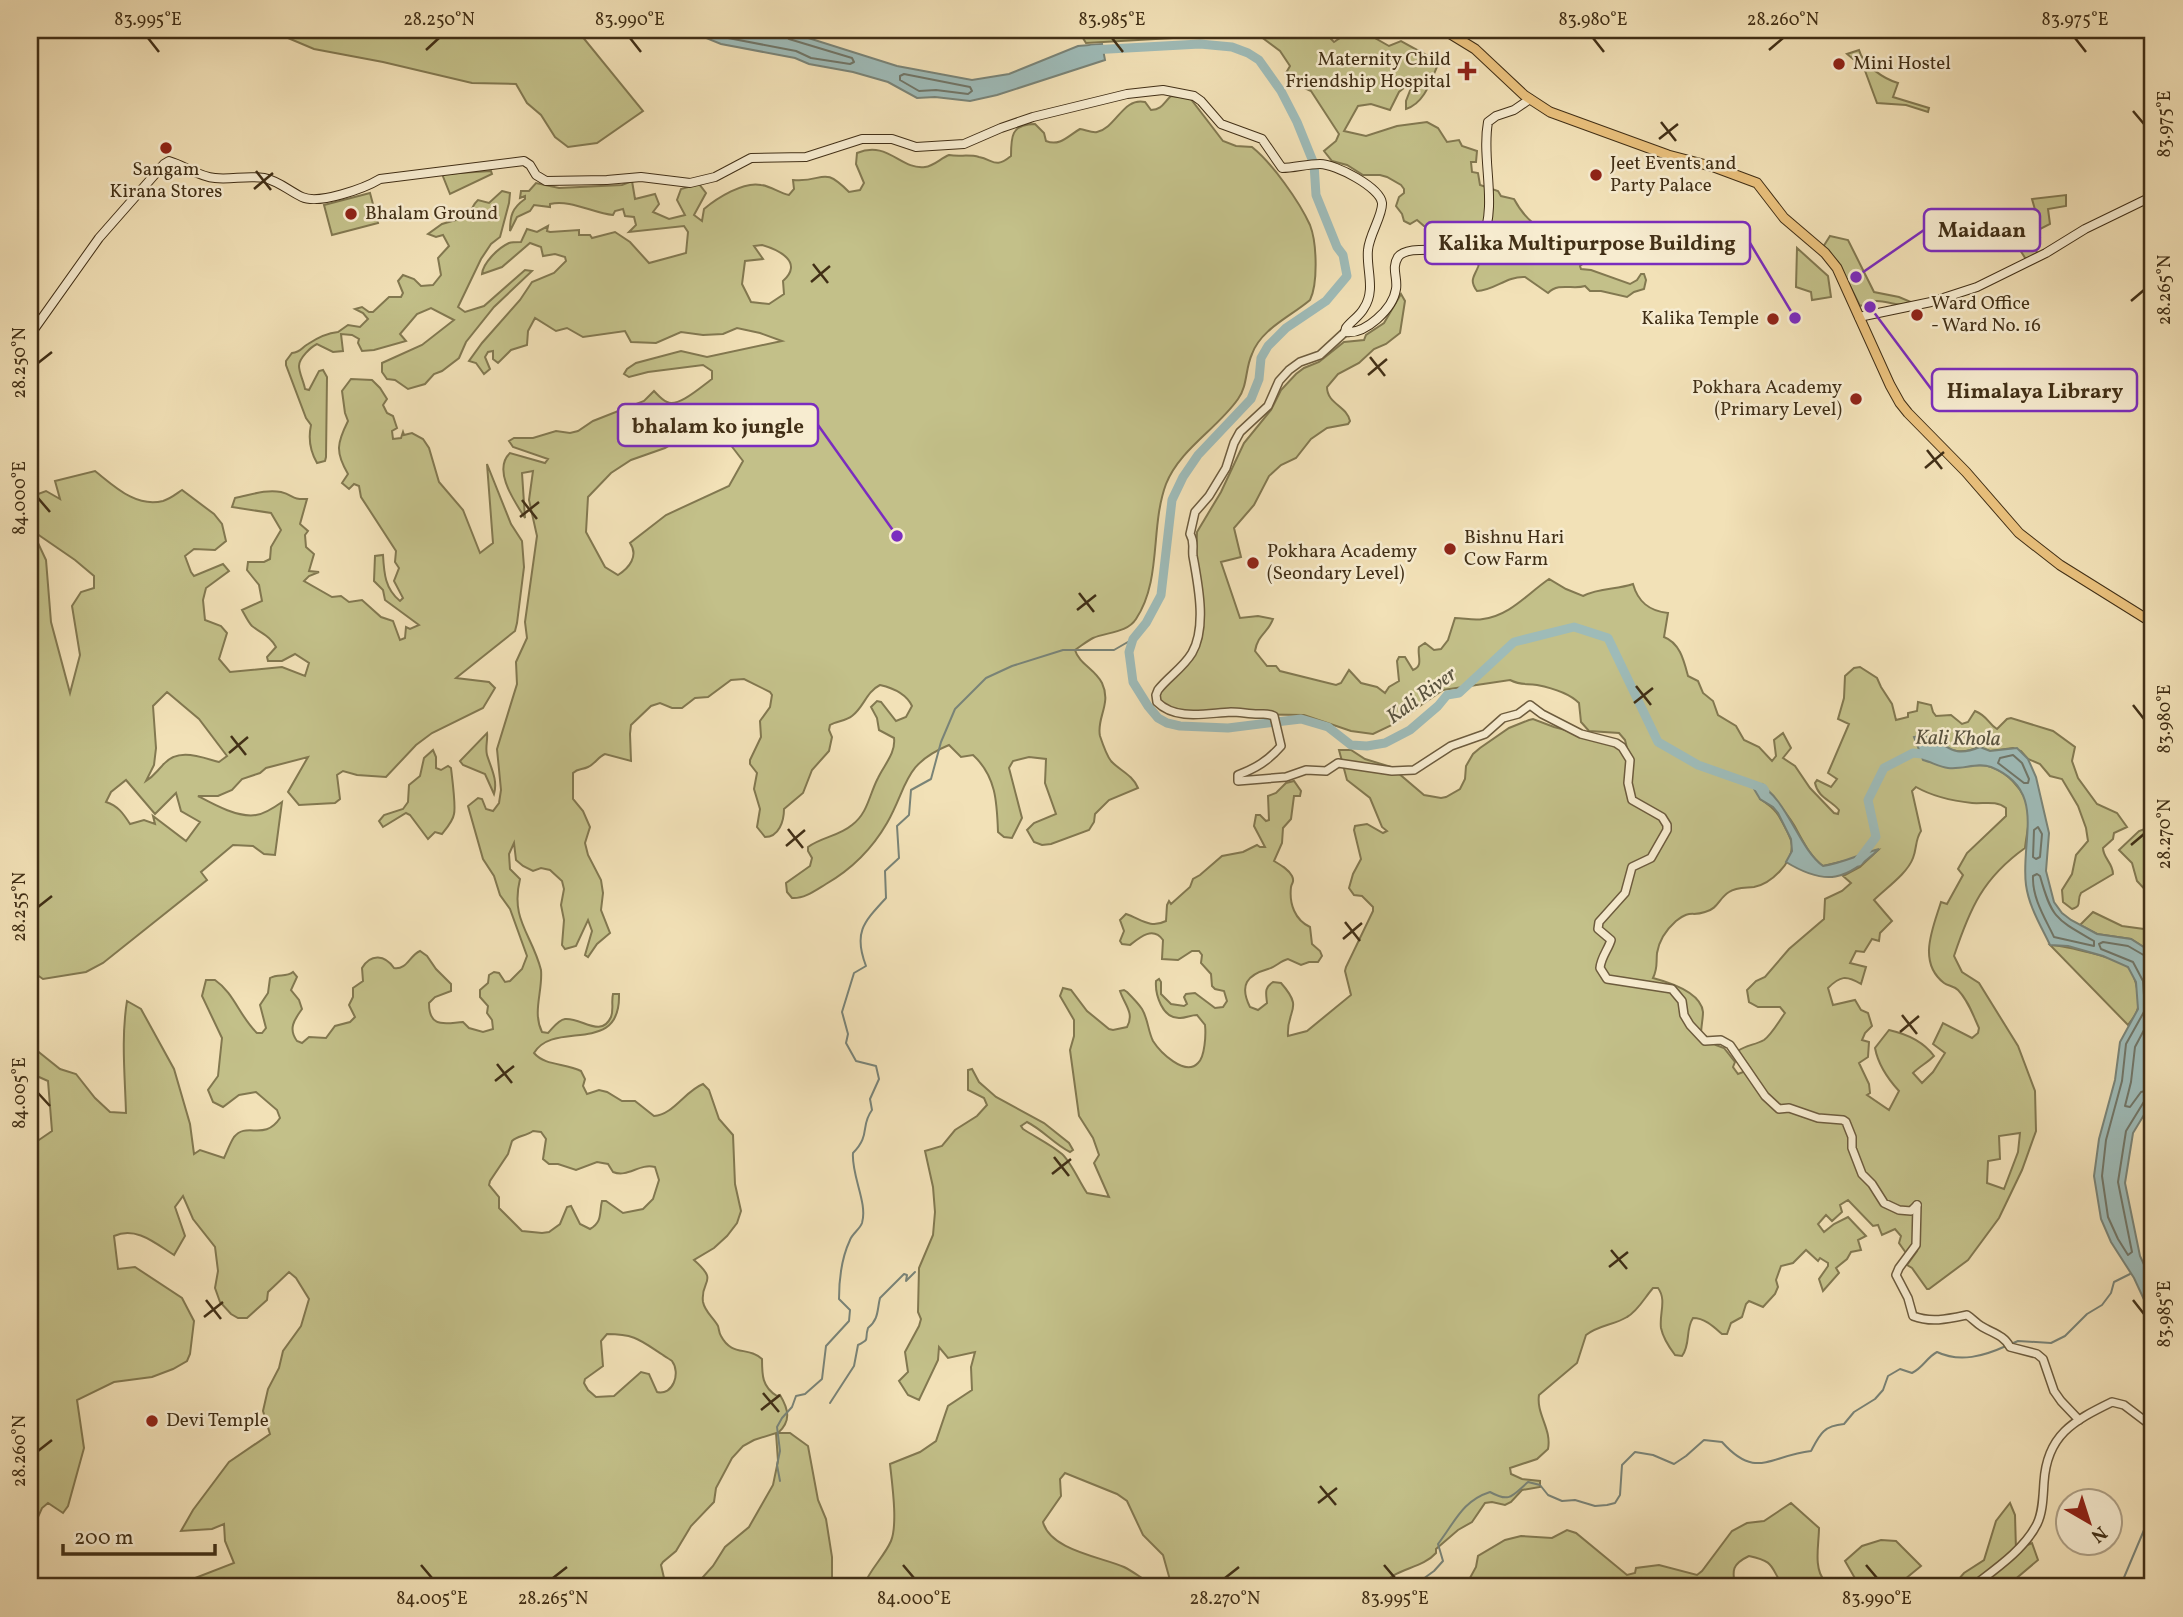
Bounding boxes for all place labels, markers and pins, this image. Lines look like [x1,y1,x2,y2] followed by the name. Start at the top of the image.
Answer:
[1285,47,1451,95] place label: Maternity Child Friendship Hospital
[1853,51,1951,77] place label: Mini Hostel
[1831,56,1847,72] marker: Mini Hostel
[1457,61,1477,81] marker: Maternity Child Friendship Hospital
[158,140,174,156] marker: Sangam Kirana Stores
[1610,151,1736,199] place label: Jeet Events and Party Palace
[110,157,222,205] place label: Sangam Kirana Stores
[1588,167,1604,183] marker: Jeet Events and Party Palace
[365,201,498,227] place label: Bhalam Ground
[343,206,359,222] marker: Bhalam Ground
[1924,209,2040,251] callout: Maidaan
[1425,222,1750,264] callout: Kalika Multipurpose Building
[1931,291,2041,339] place label: Ward Office - Ward No. 16
[1641,306,1759,332] place label: Kalika Temple
[1909,307,1925,323] marker: Ward Office - Ward No. 16
[1765,311,1781,327] marker: Kalika Temple
[1932,369,2137,411] callout: Himalaya Library
[1692,375,1842,423] place label: Pokhara Academy (Primary Level)
[1848,391,1864,407] marker: Pokhara Academy (Primary Level)
[618,404,818,446] callout: bhalam ko jungle
[1464,525,1565,573] place label: Bishnu Hari Cow Farm
[1267,539,1417,587] place label: Pokhara Academy (Seondary Level)
[1442,541,1458,557] marker: Bishnu Hari Cow Farm
[1245,555,1261,571] marker: Pokhara Academy (Seondary Level)
[166,1408,269,1434] place label: Devi Temple
[144,1413,160,1429] marker: Devi Temple

